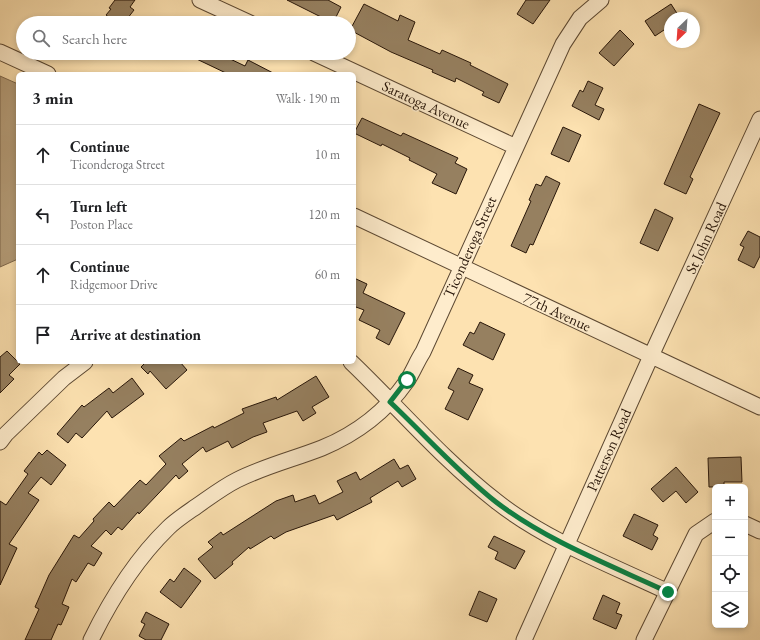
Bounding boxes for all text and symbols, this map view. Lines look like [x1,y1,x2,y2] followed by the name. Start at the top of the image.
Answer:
[664,12,700,48] north arrow
[16,16,356,60] search box
[30,27,52,49] icon: search
[62,29,127,48] text: Search here
[379,76,473,133] street label: Saratoga Avenue
[32,87,73,109] text: 3 min
[276,90,340,107] text: Walk · 190 m
[70,137,130,156] text: Continue
[32,144,54,166] icon: ahead
[315,146,340,163] text: 10 m
[70,156,165,173] text: Ticonderoga Street
[439,193,501,301] street label: Ticonderoga Street
[70,197,127,216] text: Turn left
[681,199,731,277] street label: St John Road
[32,204,54,226] icon: left
[309,206,340,223] text: 120 m
[70,216,133,233] text: Poston Place
[70,257,130,276] text: Continue
[32,264,54,286] icon: ahead
[315,266,340,283] text: 60 m
[70,276,157,293] text: Ridgemoor Drive
[520,288,594,336] street label: 77th Avenue
[32,324,54,346] icon: arrive
[70,325,201,344] text: Arrive at destination
[398,371,416,389] route start
[582,405,635,494] street label: Patterson Road
[712,484,748,628] map controls
[712,484,748,520] button: +
[712,520,748,556] button: −
[712,556,748,592] button: locate
[659,583,677,601] route end
[712,592,748,628] button: layers

